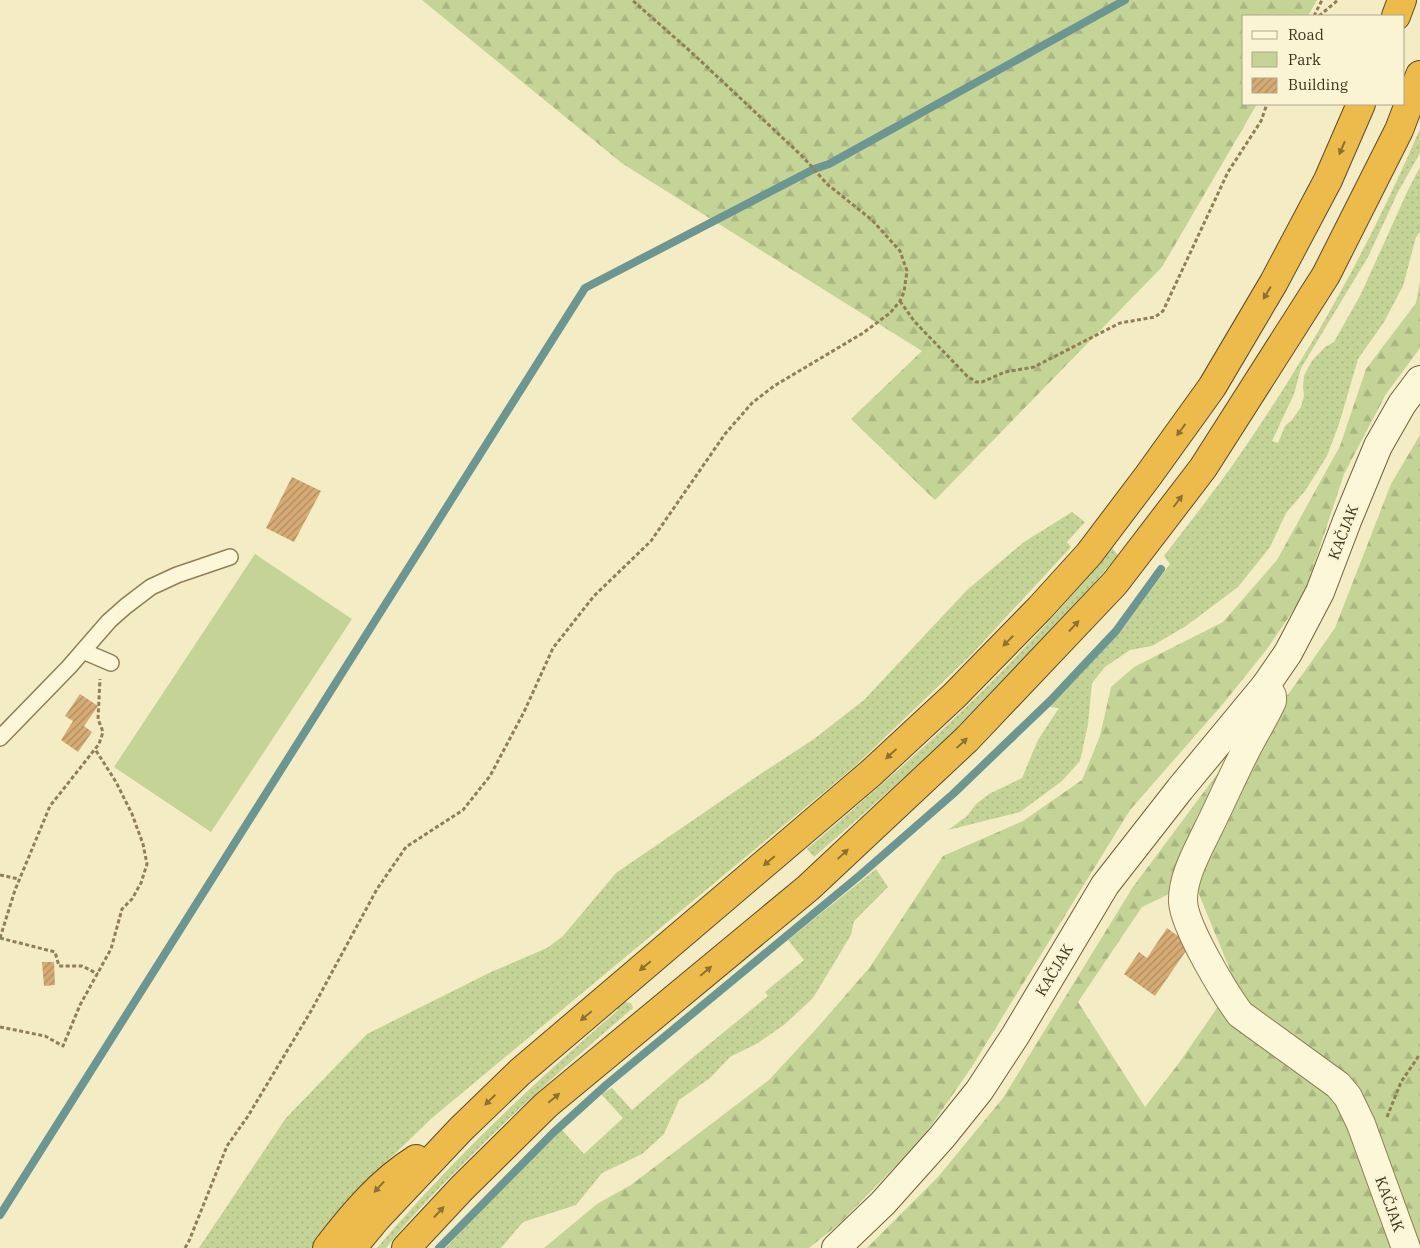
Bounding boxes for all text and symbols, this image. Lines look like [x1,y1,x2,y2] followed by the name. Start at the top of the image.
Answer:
[1242,15,1405,105] legend
[1288,25,1324,44] text: Road
[1288,50,1321,69] text: Park
[1288,75,1348,94] text: Building
[1337,141,1345,156] one-way arrow
[1263,286,1272,300] one-way arrow
[1176,423,1186,437] one-way arrow
[1172,495,1183,508] one-way arrow
[1324,501,1362,562] street label: KAČJAK
[1068,620,1080,632] one-way arrow
[1002,635,1014,647] one-way arrow
[955,737,967,749] one-way arrow
[886,748,898,760] one-way arrow
[837,848,849,860] one-way arrow
[763,855,775,866] one-way arrow
[1031,940,1077,1000] street label: KAČJAK
[639,960,651,971] one-way arrow
[699,966,712,977] one-way arrow
[581,1010,593,1022] one-way arrow
[548,1092,561,1103] one-way arrow
[484,1094,496,1106] one-way arrow
[1371,1174,1409,1235] street label: KAČJAK
[373,1181,384,1194] one-way arrow
[433,1207,445,1219] one-way arrow

